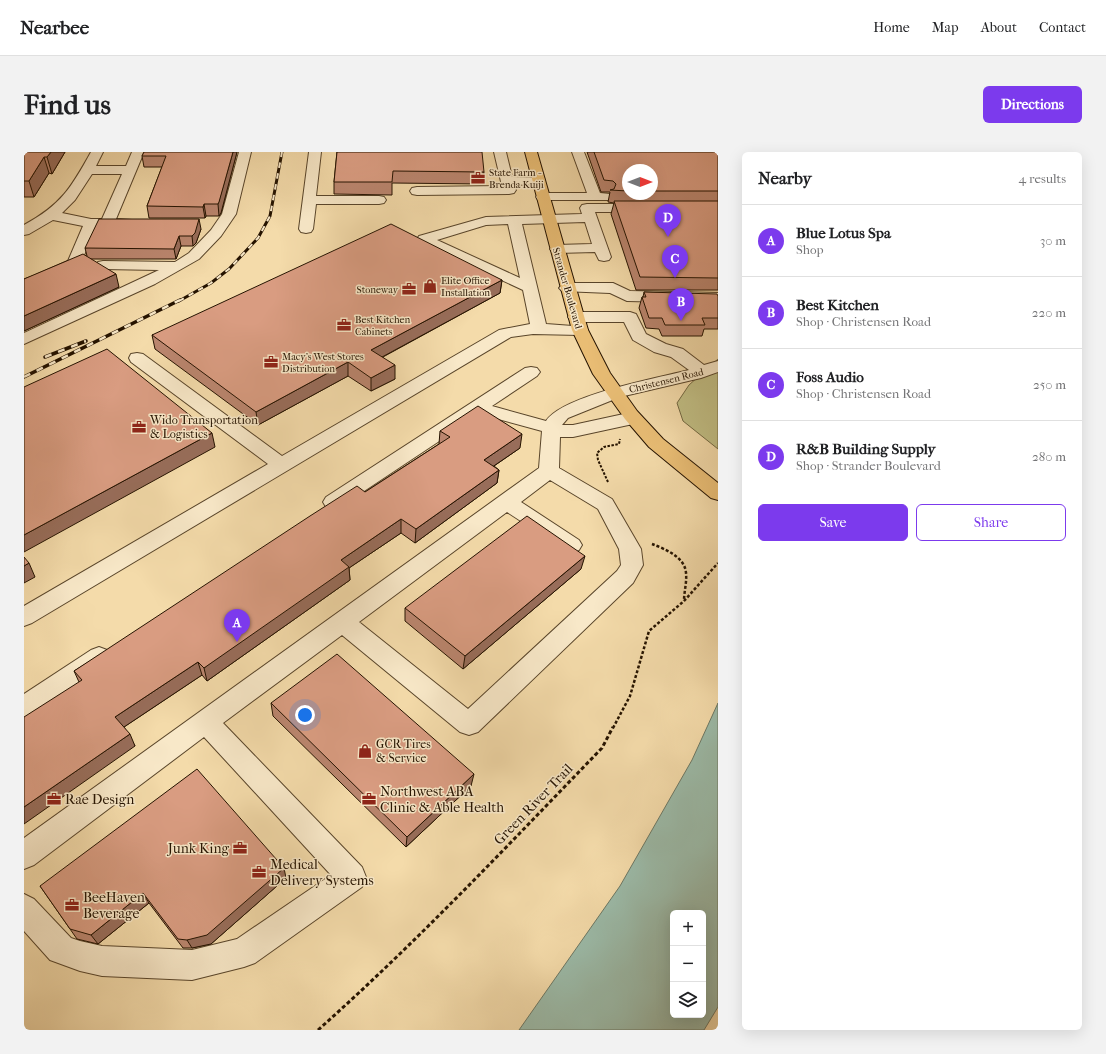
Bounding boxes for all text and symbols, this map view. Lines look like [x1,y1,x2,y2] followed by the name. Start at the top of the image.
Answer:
[20,17,89,39] text: Nearbee
[873,19,910,36] text: Home
[932,19,959,36] text: Map
[981,19,1017,36] text: About
[1039,19,1086,36] text: Contact
[983,86,1082,123] button: Directions
[24,88,111,121] text: Find us
[622,164,658,200] north arrow
[489,167,544,191] place label: State Farm - Brenda Kuiji
[758,168,812,188] text: Nearby
[470,170,486,186] office icon: State Farm - Brenda Kuiji
[1019,171,1066,186] text: 4 results
[655,204,681,237] pin: D
[796,224,891,242] text: Blue Lotus Spa
[767,233,775,248] text: A
[1040,233,1066,248] text: 30 m
[796,242,824,257] text: Shop
[662,245,688,278] pin: C
[550,246,585,331] street label: Strander Boulevard
[441,275,490,299] place label: Elite Office Installation
[422,278,438,294] shop icon: Elite Office Installation
[401,281,417,297] office icon: Stoneway
[357,284,399,296] place label: Stoneway
[668,288,694,321] pin: B
[796,296,879,314] text: Best Kitchen
[767,305,775,320] text: B
[1032,305,1066,320] text: 220 m
[355,314,410,338] place label: Best Kitchen Cabinets
[796,314,931,329] text: Shop · Christensen Road
[336,317,352,333] office icon: Best Kitchen Cabinets
[282,351,364,375] place label: Macy's West Stores Distribution
[263,354,279,370] office icon: Macy's West Stores Distribution
[628,366,705,396] street label: Christensen Road
[796,368,864,386] text: Foss Audio
[767,377,775,392] text: C
[1033,377,1066,392] text: 250 m
[796,386,931,401] text: Shop · Christensen Road
[149,413,258,441] place label: Wido Transportation & Logistics
[131,419,147,435] office icon: Wido Transportation & Logistics
[796,440,936,458] text: R&B Building Supply
[766,449,776,464] text: D
[1032,449,1066,464] text: 280 m
[796,458,941,473] text: Shop · Strander Boulevard
[758,504,908,541] button: Save
[916,504,1066,541] button: Share
[224,609,250,642] pin: A
[295,705,315,725] your location
[376,737,431,765] place label: GCR Tires & Service
[357,743,373,759] shop icon: GCR Tires & Service
[490,760,576,849] street label: Green River Trail
[380,783,504,816] place label: Northwest ABA Clinic & Able Health
[46,791,62,807] office icon: Rae Design
[65,791,134,808] place label: Rae Design
[361,791,377,807] office icon: Northwest ABA Clinic & Able Health
[167,840,230,857] place label: Junk King
[232,840,248,856] office icon: Junk King
[270,856,374,889] place label: Medical Delivery Systems
[251,864,267,880] office icon: Medical Delivery Systems
[83,889,145,922] place label: BeeHaven Beverage
[64,897,80,913] office icon: BeeHaven Beverage
[670,910,706,1018] map controls
[670,910,706,946] button: +
[670,946,706,982] button: −
[670,982,706,1018] button: layers

